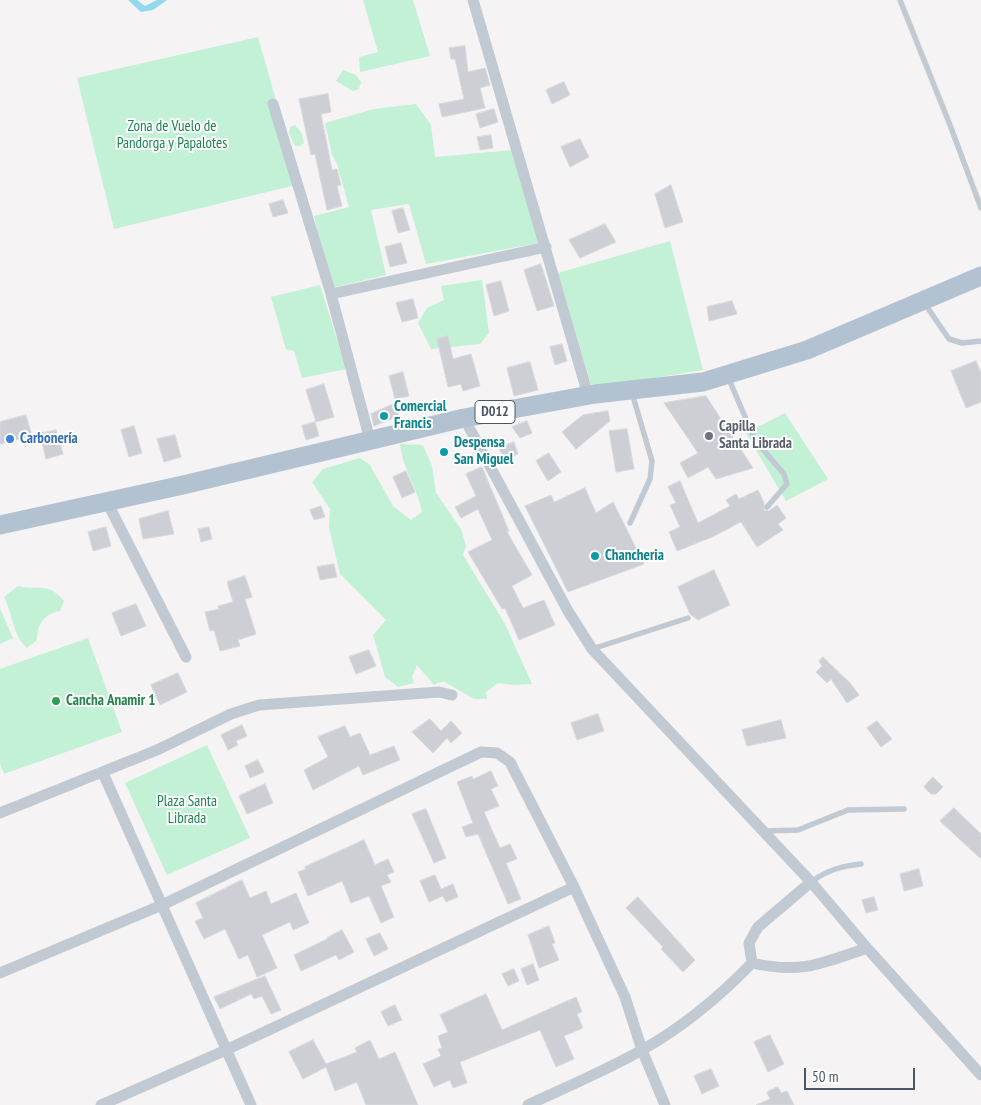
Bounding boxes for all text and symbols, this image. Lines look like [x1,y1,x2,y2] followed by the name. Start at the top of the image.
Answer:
[117,118,227,153] park label: Zona de Vuelo de Pandorga y Papalotes
[394,398,446,433] place label: Comercial Francis
[475,401,515,424] road number: D012
[378,410,390,422] marker: Comercial Francis
[719,418,792,453] place label: Capilla Santa Librada
[20,430,78,448] place label: Carbonería
[703,430,715,442] marker: Capilla Santa Librada
[4,433,16,445] marker: Carbonería
[454,434,513,469] place label: Despensa San Miguel
[438,446,450,458] marker: Despensa San Miguel
[605,547,664,565] place label: Chancheria
[589,550,601,562] marker: Chancheria
[66,692,155,710] place label: Cancha Anamir 1
[50,695,62,707] marker: Cancha Anamir 1
[157,793,217,828] park label: Plaza Santa Librada
[806,1058,917,1090] scale bar
[812,1067,838,1086] text: 50 m

